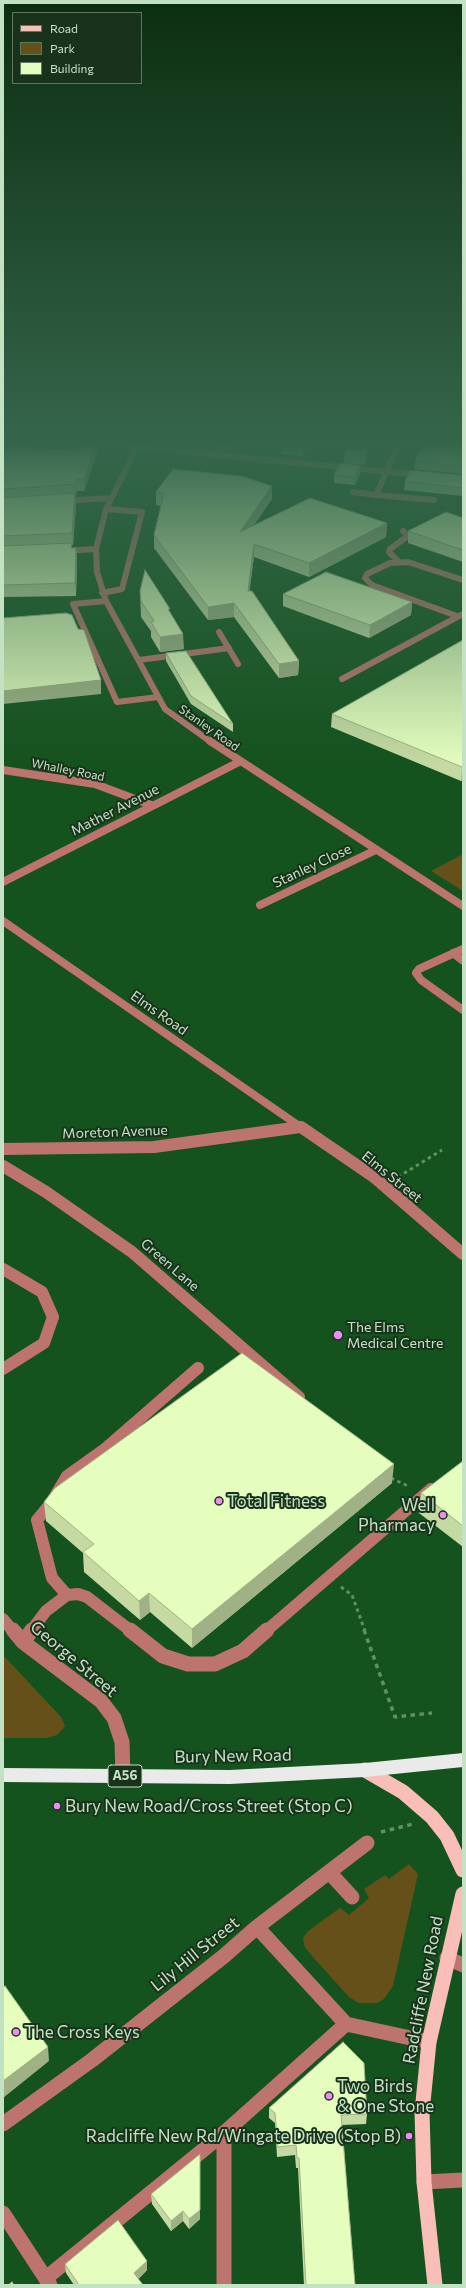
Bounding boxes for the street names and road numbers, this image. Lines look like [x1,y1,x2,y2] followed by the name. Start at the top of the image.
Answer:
[176,702,242,754] street label: Stanley Road
[30,756,106,784] street label: Whalley Road
[68,781,162,839] street label: Mather Avenue
[270,840,354,892] street label: Stanley Close
[127,987,191,1039] street label: Elms Road
[62,1122,168,1142] street label: Moreton Avenue
[358,1148,426,1206] street label: Elms Street
[137,1235,203,1295] street label: Green Lane
[26,1617,122,1701] street label: George Street
[174,1745,292,1767] street label: Bury New Road
[108,1765,142,1787] road number: A56
[147,1912,243,1996] street label: Lily Hill Street
[399,1914,447,2066] street label: Radcliffe New Road

